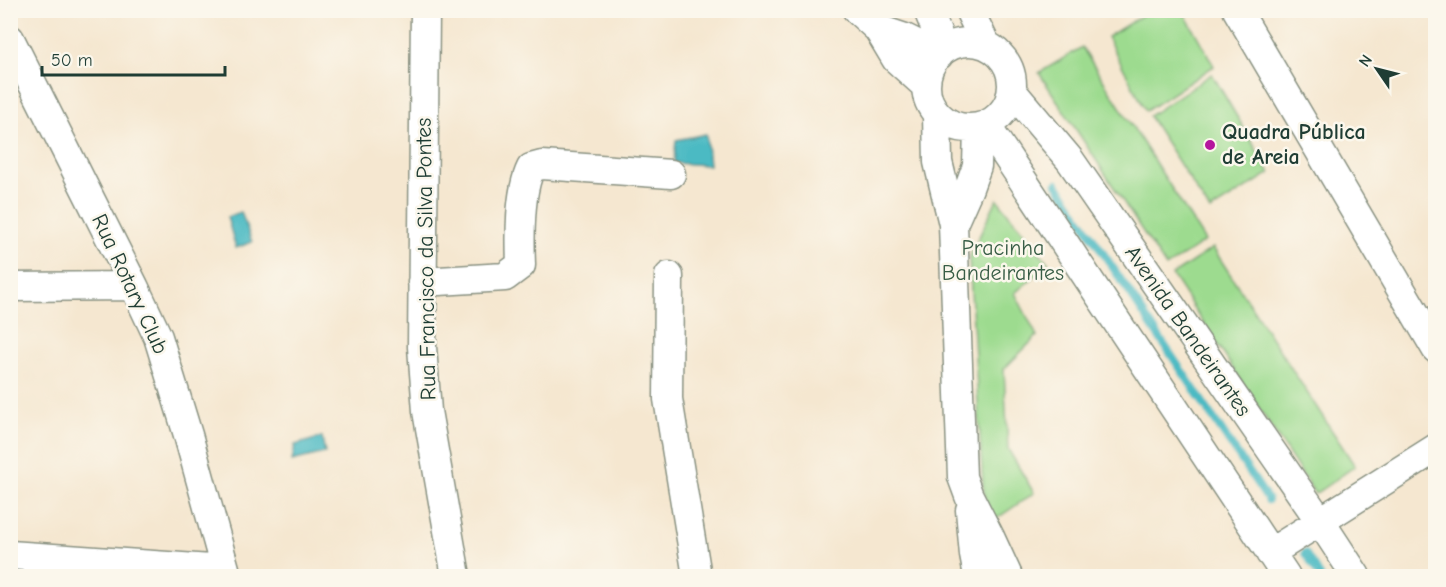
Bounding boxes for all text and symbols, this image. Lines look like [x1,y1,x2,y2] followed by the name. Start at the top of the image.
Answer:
[42,39,225,77] scale bar
[1347,39,1407,99] north arrow
[51,50,93,71] text: 50 m
[1355,52,1376,70] text: N
[411,117,441,401] street label: Rua Francisco da Silva Pontes
[1222,119,1366,170] place label: Quadra Pública de Areia
[1203,138,1217,152] marker: Quadra Pública de Areia
[86,210,174,358] street label: Rua Rotary Club
[942,235,1064,286] park label: Pracinha Bandeirantes
[1119,241,1257,421] street label: Avenida Bandeirantes

